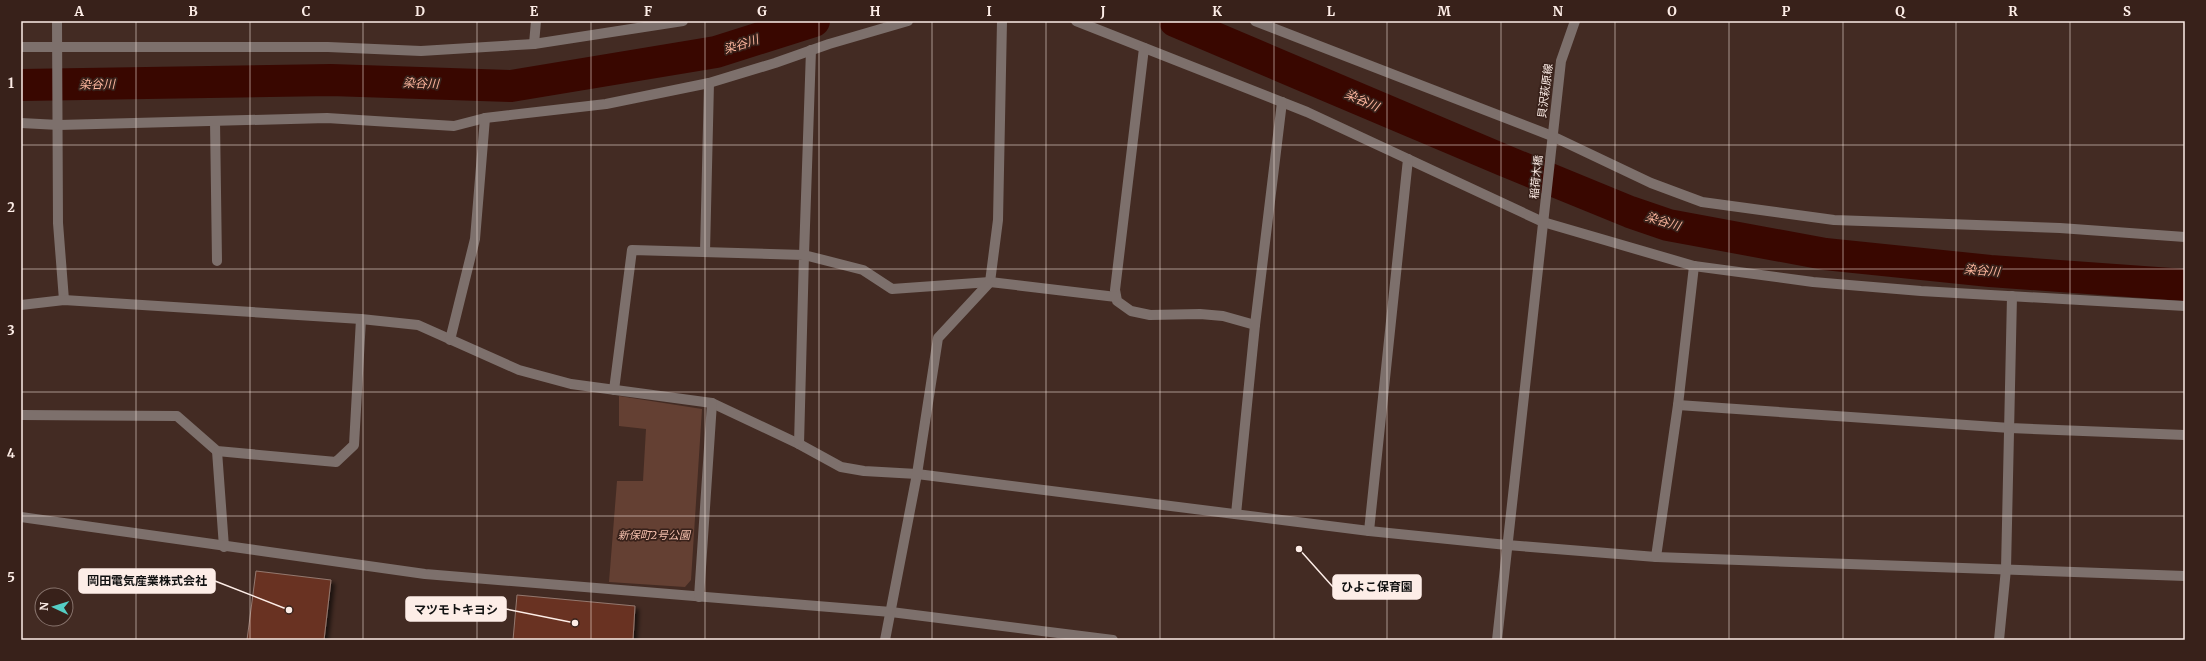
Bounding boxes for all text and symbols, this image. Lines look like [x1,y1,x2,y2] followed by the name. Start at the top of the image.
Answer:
[73,3,84,20] text: A
[188,3,198,20] text: B
[302,3,311,20] text: C
[415,3,425,20] text: D
[530,3,539,20] text: E
[644,3,652,20] text: F
[757,3,767,20] text: G
[870,3,881,20] text: H
[986,3,992,20] text: I
[1099,3,1106,20] text: J
[1212,3,1222,20] text: K
[1327,3,1336,20] text: L
[1437,3,1451,20] text: M
[1553,3,1564,20] text: N
[1667,3,1677,20] text: O
[1782,3,1791,20] text: P
[1895,3,1906,20] text: Q
[2008,3,2018,20] text: R
[2123,3,2131,20] text: S
[722,31,762,57] water label: 染谷川
[1535,63,1555,119] street label: 貝沢萩原線
[8,75,14,92] text: 1
[403,75,441,91] water label: 染谷川
[79,76,117,92] water label: 染谷川
[1342,86,1383,115] water label: 染谷川
[1527,154,1545,200] street label: 稲荷木橋
[7,199,15,216] text: 2
[1644,209,1684,234] water label: 染谷川
[1963,261,2003,279] water label: 染谷川
[7,322,15,339] text: 3
[7,445,16,462] text: 4
[618,528,692,542] park label: 新保町2号公園
[7,569,15,586] text: 5
[79,569,215,593] callout: 岡田電気産業株式会社
[87,573,207,588] text: 岡田電気産業株式会社
[1333,575,1421,599] callout: ひよこ保育園
[1341,579,1413,594] text: ひよこ保育園
[34,587,74,627] north arrow
[406,597,506,621] callout: マツモトキヨシ
[37,601,51,611] text: N
[414,602,498,617] text: マツモトキヨシ

